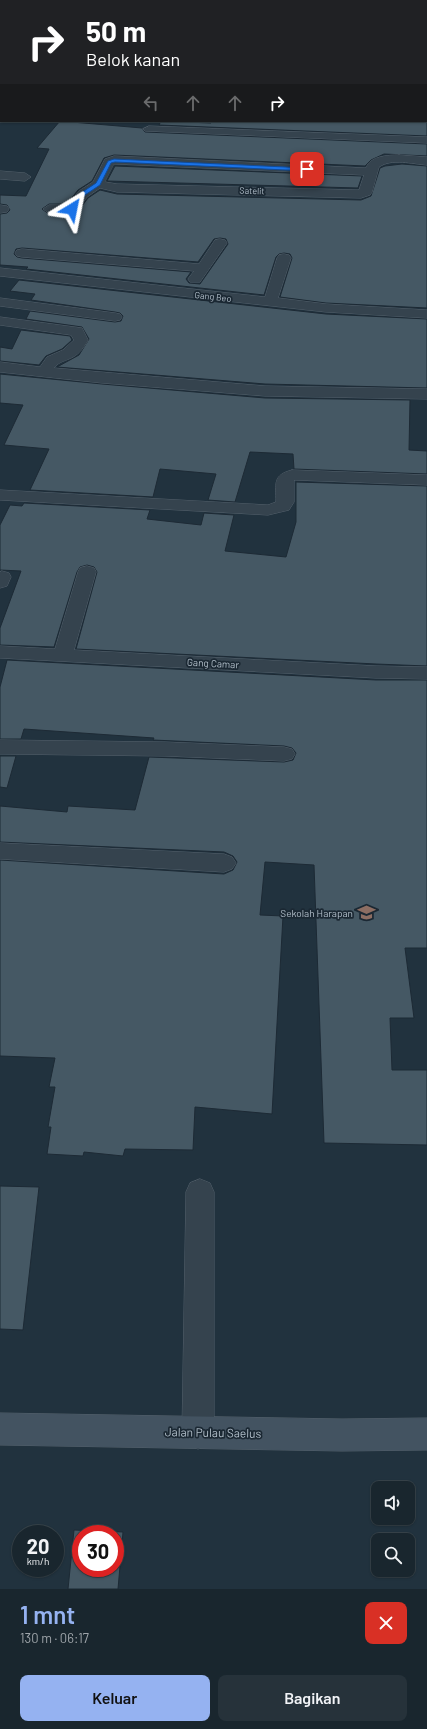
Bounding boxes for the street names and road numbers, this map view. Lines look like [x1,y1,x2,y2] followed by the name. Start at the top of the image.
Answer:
[239,185,265,196] street label: Satelit
[194,289,232,304] street label: Gang Beo
[187,656,240,670] street label: Gang Camar
[165,1424,262,1440] street label: Jalan Pulau Saelus

